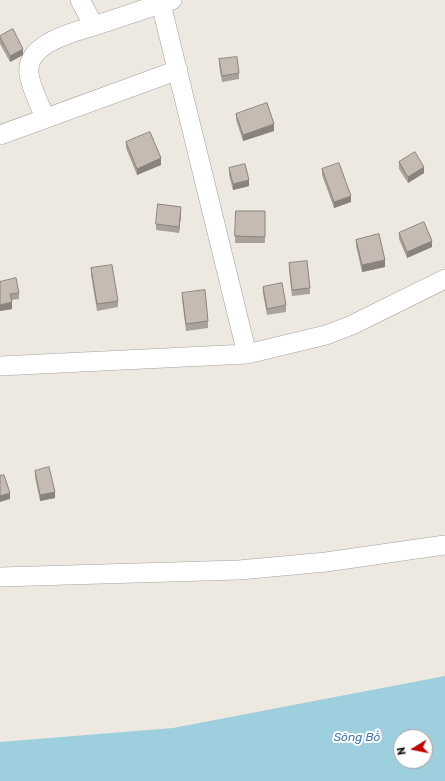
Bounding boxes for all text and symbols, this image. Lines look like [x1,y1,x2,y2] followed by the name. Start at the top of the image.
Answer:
[393,729,433,769] north arrow
[334,731,380,745] water label: Sông Bồ
[395,746,409,756] text: N

